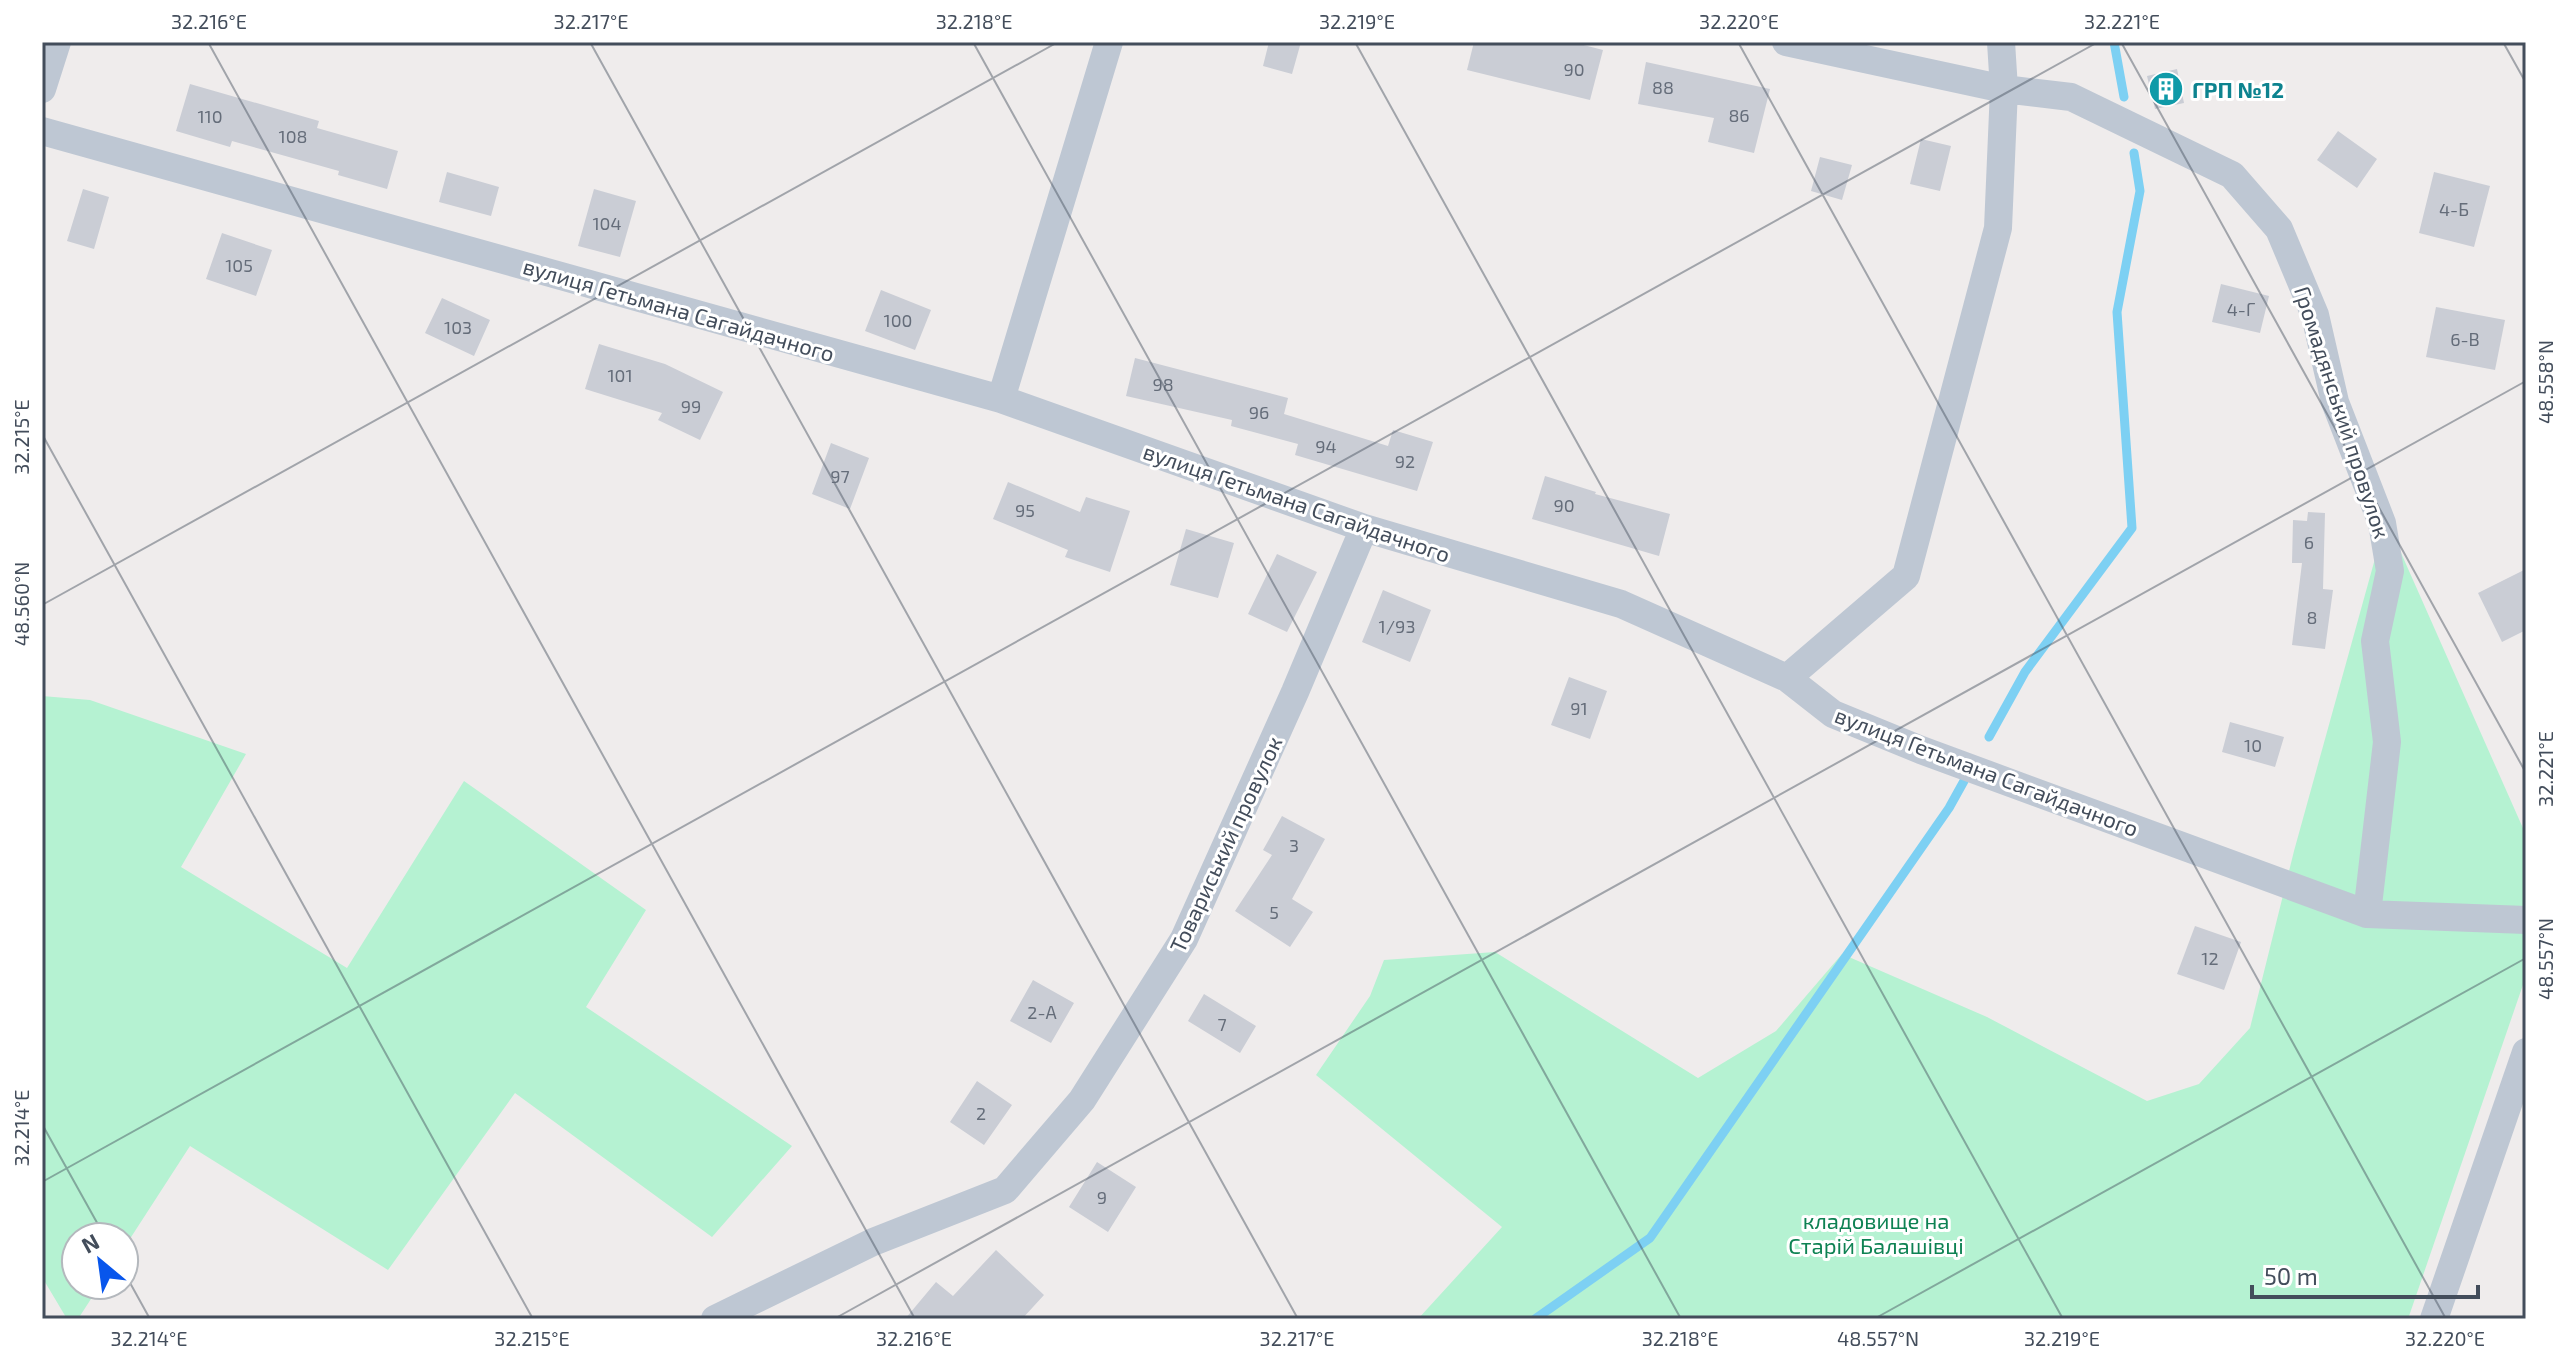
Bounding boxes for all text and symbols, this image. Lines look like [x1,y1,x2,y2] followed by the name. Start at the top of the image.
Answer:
[171,9,247,33] text: 32.216°E
[554,9,628,33] text: 32.217°E
[936,9,1012,33] text: 32.218°E
[1319,9,1395,33] text: 32.219°E
[1699,9,1779,33] text: 32.220°E
[2084,9,2160,33] text: 32.221°E
[1563,58,1585,80] house number: 90
[2147,70,2185,108] building icon: ГРП №12
[1652,76,1674,98] house number: 88
[2192,76,2284,102] place label: ГРП №12
[1728,104,1750,126] house number: 86
[197,105,223,127] house number: 110
[279,125,307,147] house number: 108
[2439,198,2469,220] house number: 4-Б
[592,212,622,234] house number: 104
[520,252,838,367] street label: вулиця Гетьмана Сагайдачного
[225,254,253,276] house number: 105
[2289,283,2396,542] street label: Громадянський провулок
[2227,298,2255,320] house number: 4-Г
[884,309,912,331] house number: 100
[444,316,472,338] house number: 103
[2450,328,2480,350] house number: 6-В
[2533,340,2557,424] text: 48.558°N
[607,364,633,386] house number: 101
[1152,373,1174,395] house number: 98
[681,395,701,417] house number: 99
[9,399,33,475] text: 32.215°E
[1249,401,1269,423] house number: 96
[1315,435,1337,457] house number: 94
[1140,437,1454,568] street label: вулиця Гетьмана Сагайдачного
[1395,450,1415,472] house number: 92
[830,465,850,487] house number: 97
[1553,494,1575,516] house number: 90
[1015,499,1035,521] house number: 95
[2304,531,2314,553] house number: 6
[9,562,33,646] text: 48.560°N
[2307,606,2317,628] house number: 8
[1379,615,1415,637] house number: 1/93
[1570,697,1588,719] house number: 91
[1831,701,2142,842] street label: вулиця Гетьмана Сагайдачного
[2533,731,2557,807] text: 32.221°E
[1163,732,1288,957] street label: Товариський провулок
[2244,734,2262,756] house number: 10
[1289,834,1299,856] house number: 3
[1269,901,1279,923] house number: 5
[2533,918,2557,1000] text: 48.557°N
[2201,947,2219,969] house number: 12
[1027,1001,1057,1023] house number: 2-А
[1217,1013,1227,1035] house number: 7
[9,1090,33,1166] text: 32.214°E
[976,1102,986,1124] house number: 2
[1097,1186,1107,1208] house number: 9
[1788,1207,1964,1258] park label: кладовище на Старій Балашівці
[60,1221,140,1301] north arrow
[77,1227,103,1258] text: N
[2252,1249,2478,1299] scale bar
[2264,1261,2318,1290] text: 50 m
[111,1326,187,1350] text: 32.214°E
[494,1326,570,1350] text: 32.215°E
[876,1326,952,1350] text: 32.216°E
[1260,1326,1334,1350] text: 32.217°E
[1642,1326,1718,1350] text: 32.218°E
[1837,1326,1919,1350] text: 48.557°N
[2024,1326,2100,1350] text: 32.219°E
[2405,1326,2485,1350] text: 32.220°E

